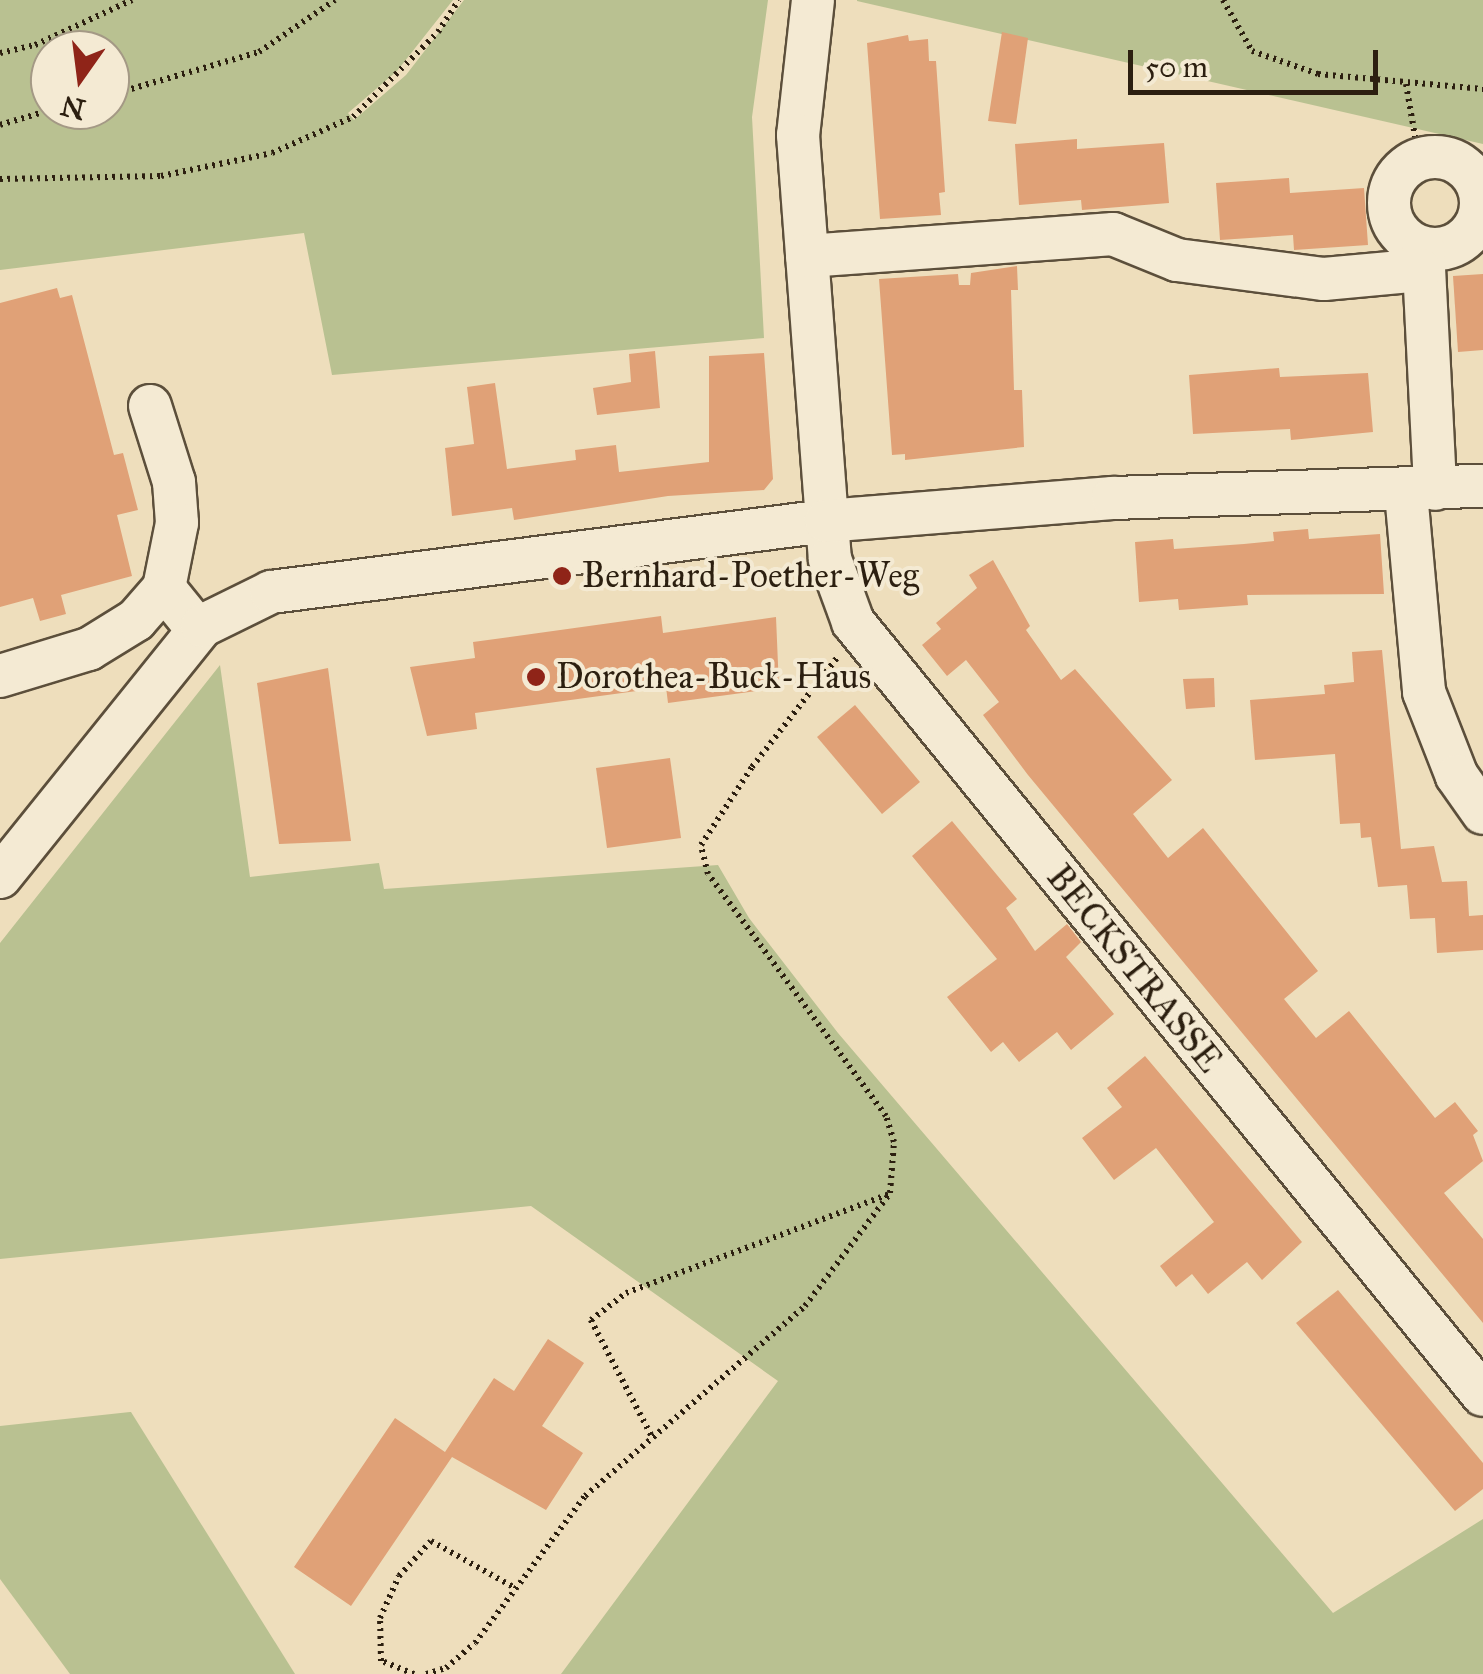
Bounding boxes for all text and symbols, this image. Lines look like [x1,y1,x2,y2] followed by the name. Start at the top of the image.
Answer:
[30,30,130,130] north arrow
[1133,30,1383,92] scale bar
[1145,49,1208,85] text: 50 m
[57,88,89,128] text: N
[582,555,919,597] place label: Bernhard-Poether-Weg
[551,565,573,587] marker: Bernhard-Poether-Weg
[556,656,871,698] place label: Dorothea-Buck-Haus
[525,666,547,688] marker: Dorothea-Buck-Haus
[1038,857,1230,1081] street label: BECKSTRASSE

